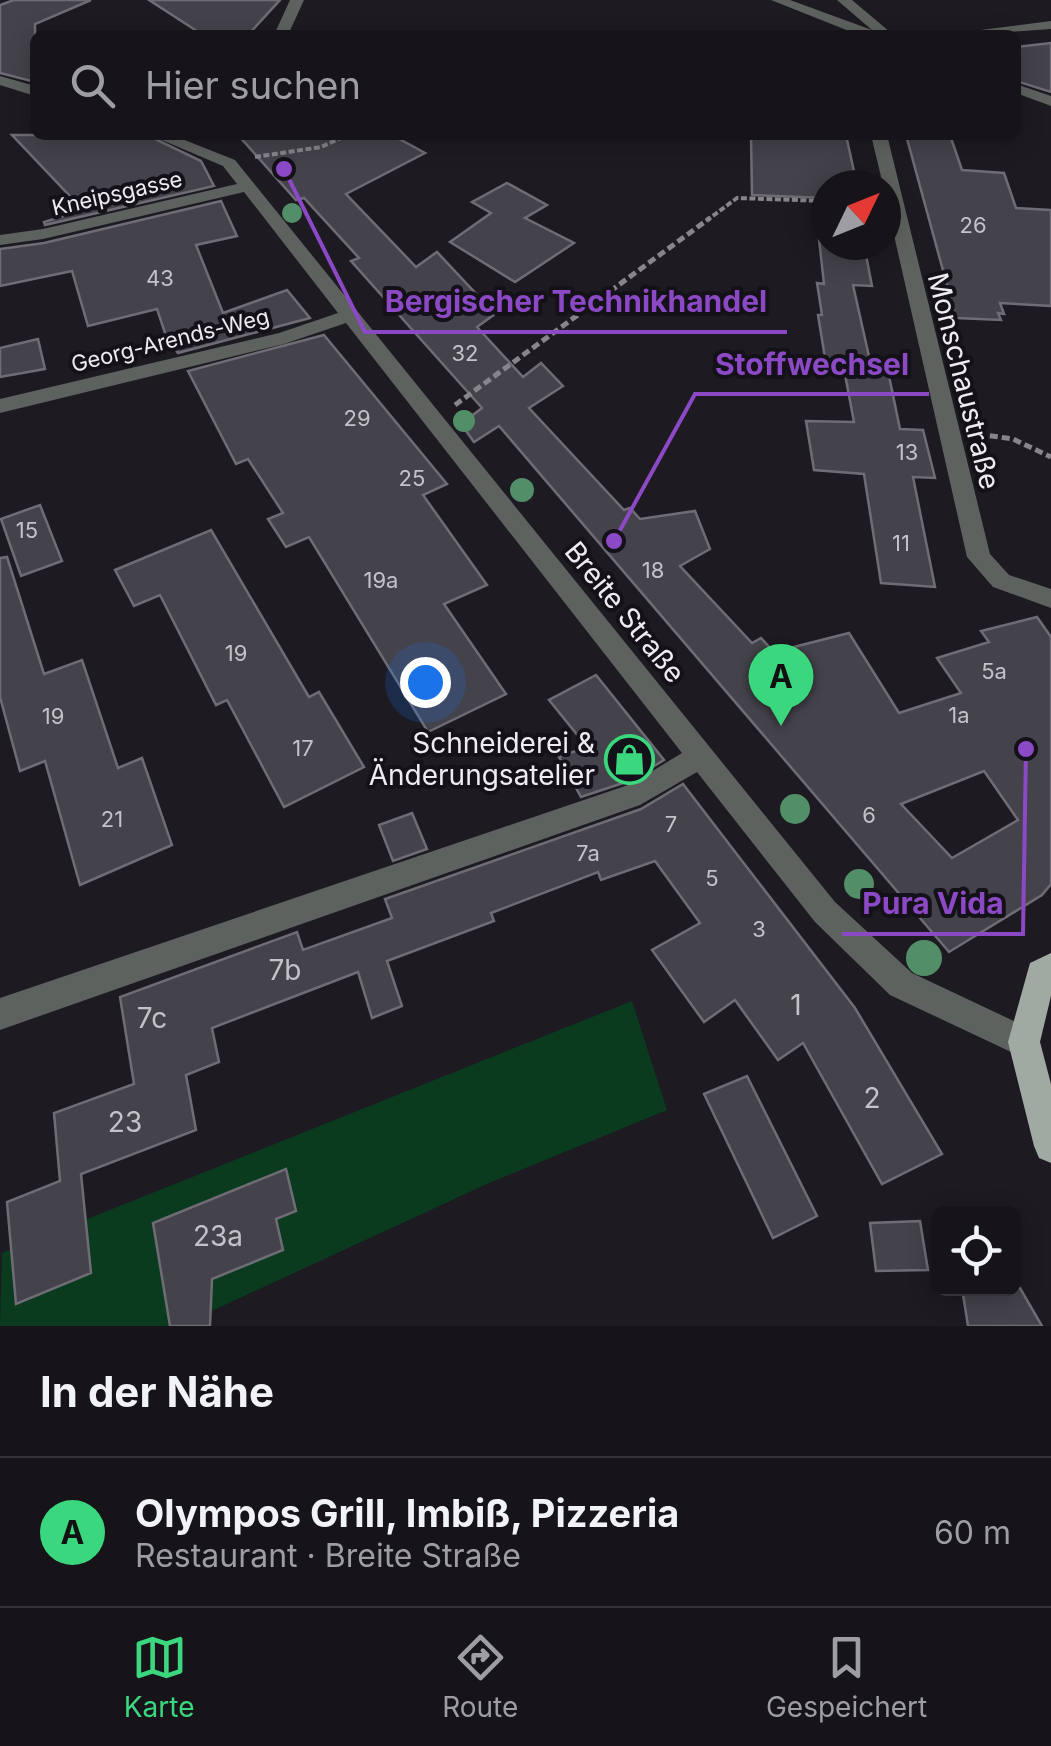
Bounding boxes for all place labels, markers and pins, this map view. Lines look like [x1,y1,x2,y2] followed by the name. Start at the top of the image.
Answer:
[365,272,787,332] callout: Bergischer Technikhandel
[695,334,929,394] callout: Stoffwechsel
[748,644,814,726] pin: A
[369,726,595,792] place label: Schneiderei & Änderungsatelier
[604,733,656,785] shop icon: Schneiderei & Änderungsatelier
[842,874,1023,934] callout: Pura Vida

